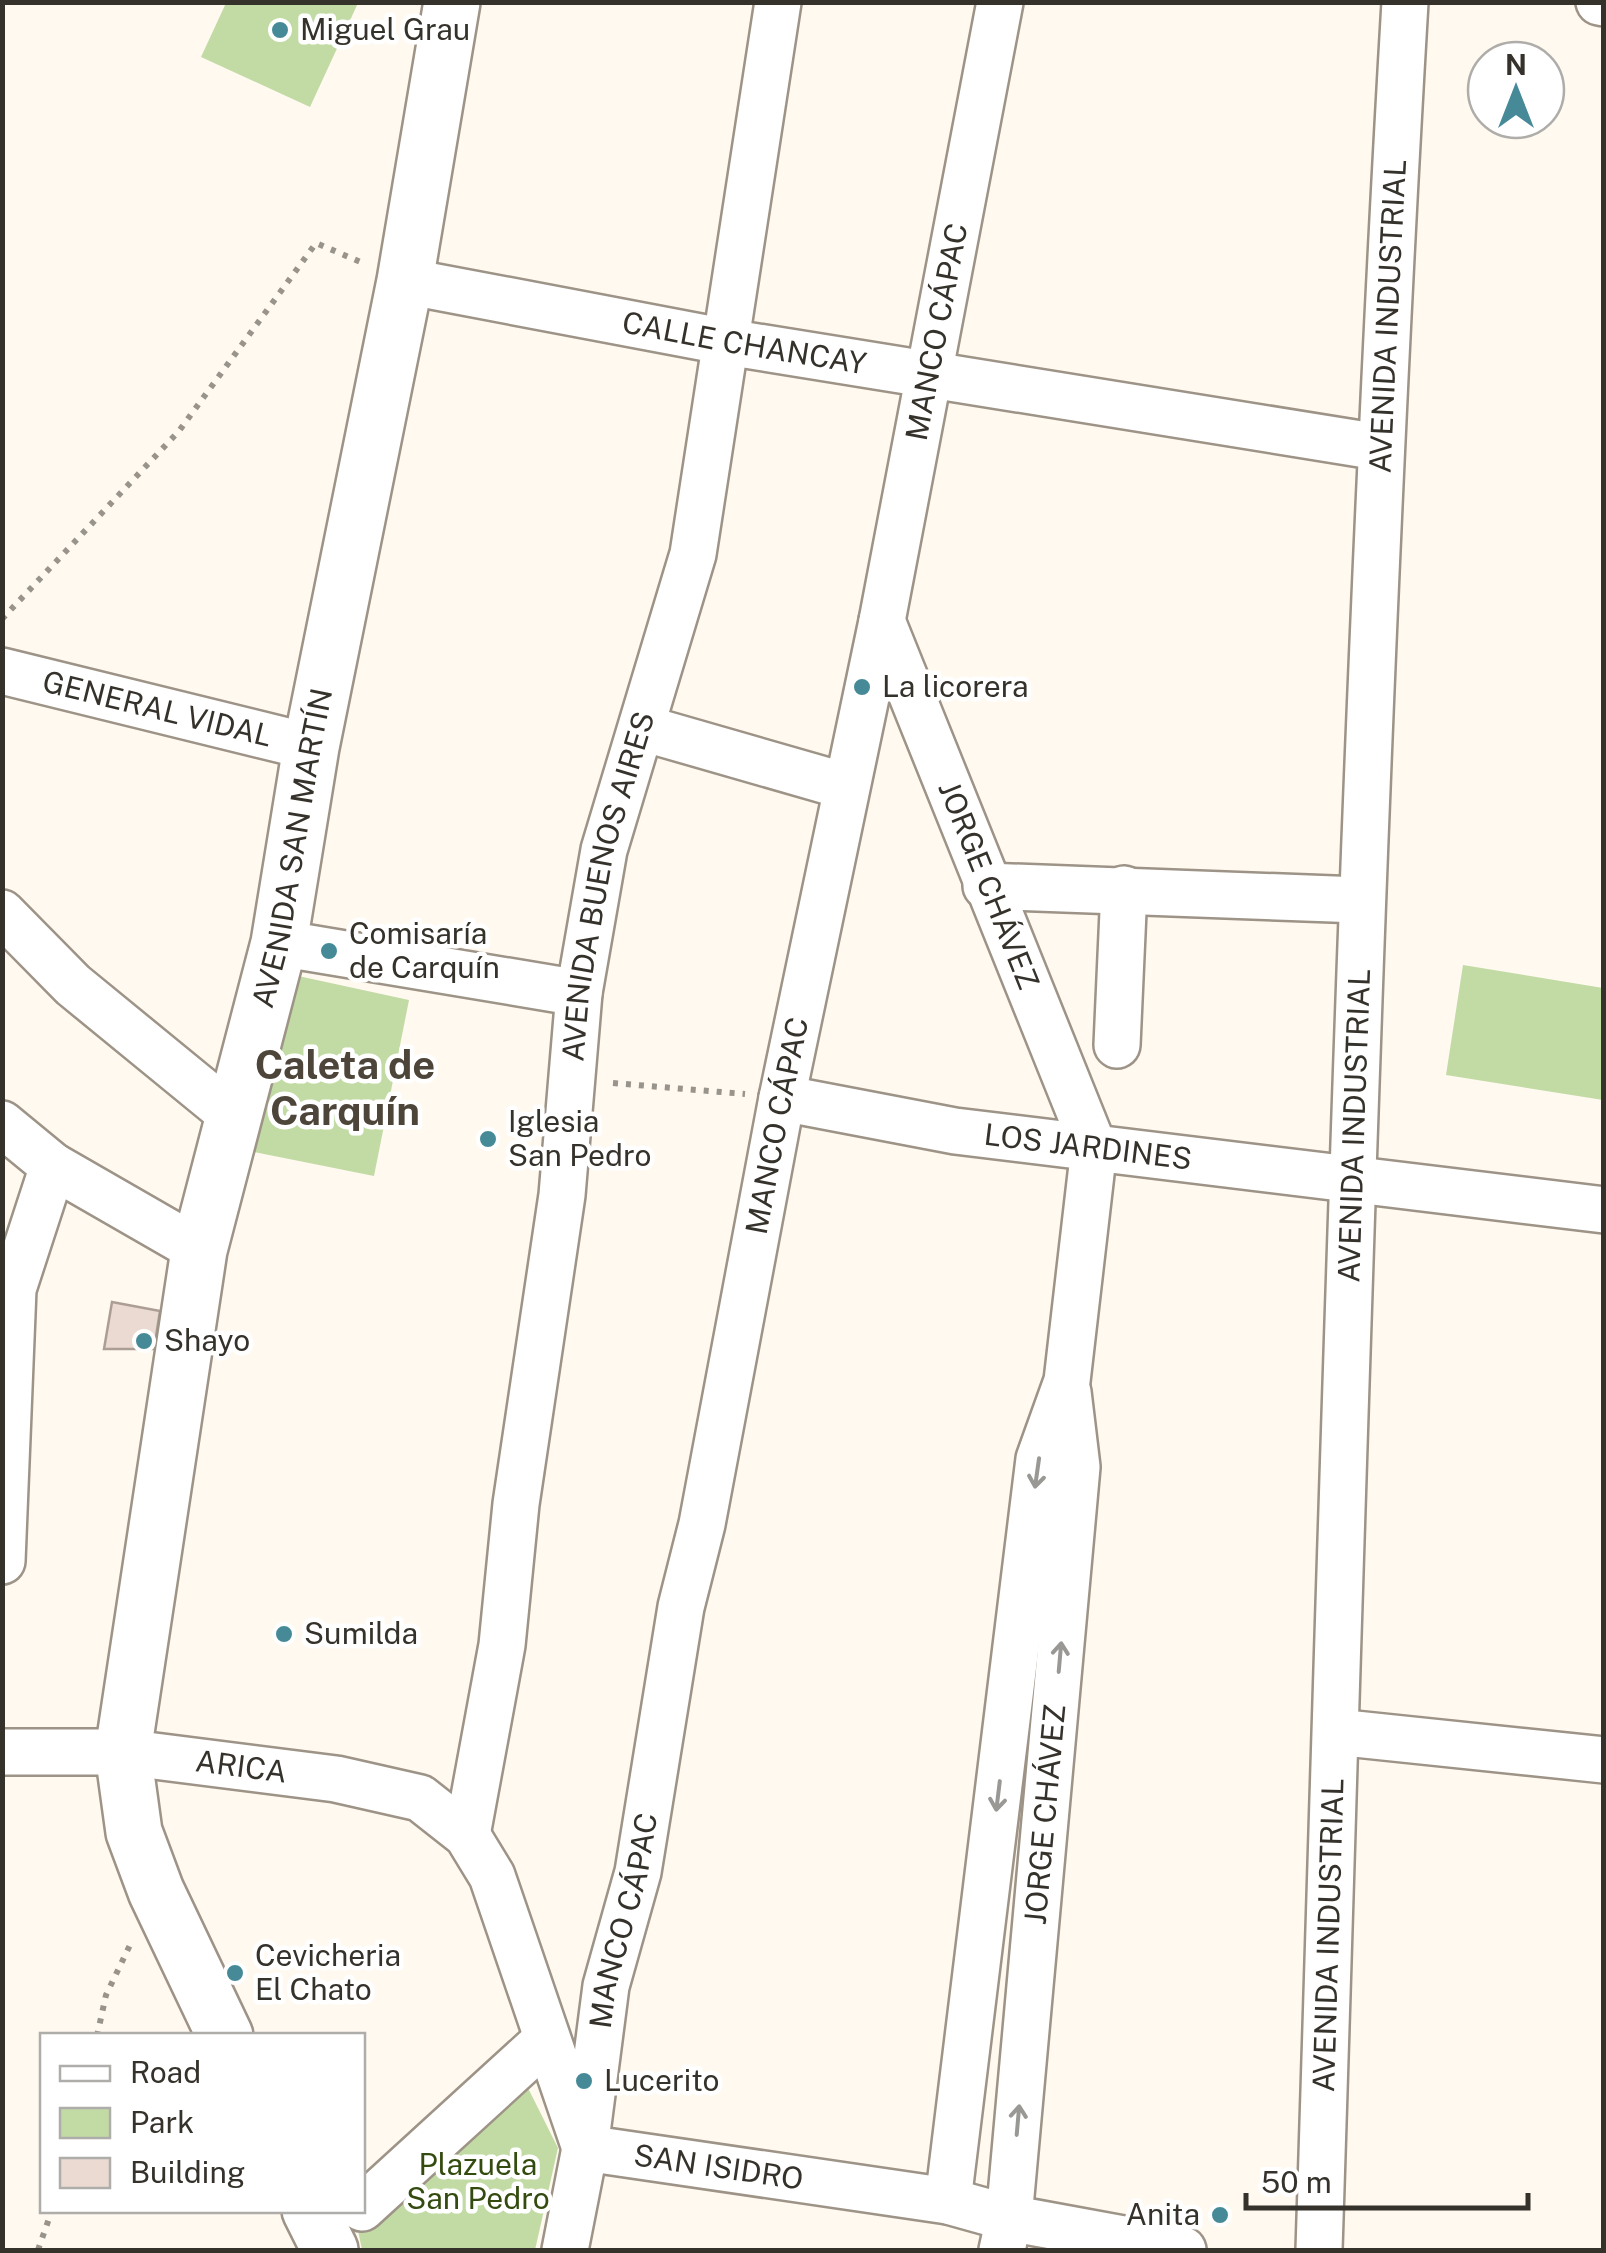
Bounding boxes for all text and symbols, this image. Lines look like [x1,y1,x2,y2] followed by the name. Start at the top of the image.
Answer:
[300,11,470,47] place label: Miguel Grau
[269,19,291,41] marker: Miguel Grau
[1466,40,1566,140] north arrow
[1505,48,1527,81] text: N
[1361,158,1413,474] street label: AVENIDA INDUSTRIAL
[898,220,974,443] street label: MANCO CÁPAC
[619,304,869,381] street label: CALLE CHANCAY
[39,663,276,754] street label: GENERAL VIDAL
[882,668,1029,704] place label: La licorera
[851,676,873,698] marker: La licorera
[244,685,339,1012] street label: AVENIDA SAN MARTÍN
[554,707,662,1063] street label: AVENIDA BUENOS AIRES
[931,776,1047,994] street label: JORGE CHÁVEZ
[349,915,500,985] place label: Comisaría de Carquín
[318,940,340,962] marker: Comisaría de Carquín
[1330,968,1377,1283] street label: AVENIDA INDUSTRIAL
[738,1014,815,1237] street label: MANCO CÁPAC
[255,1041,435,1134] district label: Caleta de Carquín
[508,1103,652,1173] place label: Iglesia San Pedro
[982,1116,1194,1177] street label: LOS JARDINES
[477,1128,499,1150] marker: Iglesia San Pedro
[164,1322,250,1358] place label: Shayo
[133,1330,155,1352] marker: Shayo
[1028,1456,1046,1489] one-way arrow
[304,1615,418,1651] place label: Sumilda
[273,1623,295,1645] marker: Sumilda
[1050,1642,1069,1674] one-way arrow
[1017,1703,1072,1926] street label: JORGE CHÁVEZ
[193,1742,289,1790] street label: ARICA
[1305,1777,1351,2093] street label: AVENIDA INDUSTRIAL
[988,1779,1007,1811] one-way arrow
[582,1810,664,2030] street label: MANCO CÁPAC
[255,1937,401,2007] place label: Cevicheria El Chato
[224,1962,246,1984] marker: Cevicheria El Chato
[40,2033,365,2213] legend
[130,2054,201,2090] text: Road
[604,2062,719,2098] place label: Lucerito
[573,2070,595,2092] marker: Lucerito
[130,2104,194,2140] text: Park
[1009,2105,1028,2137] one-way arrow
[632,2136,806,2197] street label: SAN ISIDRO
[406,2146,550,2216] park label: Plazuela San Pedro
[1246,2148,1528,2210] scale bar
[130,2154,245,2190] text: Building
[1261,2164,1332,2200] text: 50 m
[1126,2196,1200,2232] place label: Anita
[1209,2204,1231,2226] marker: Anita

